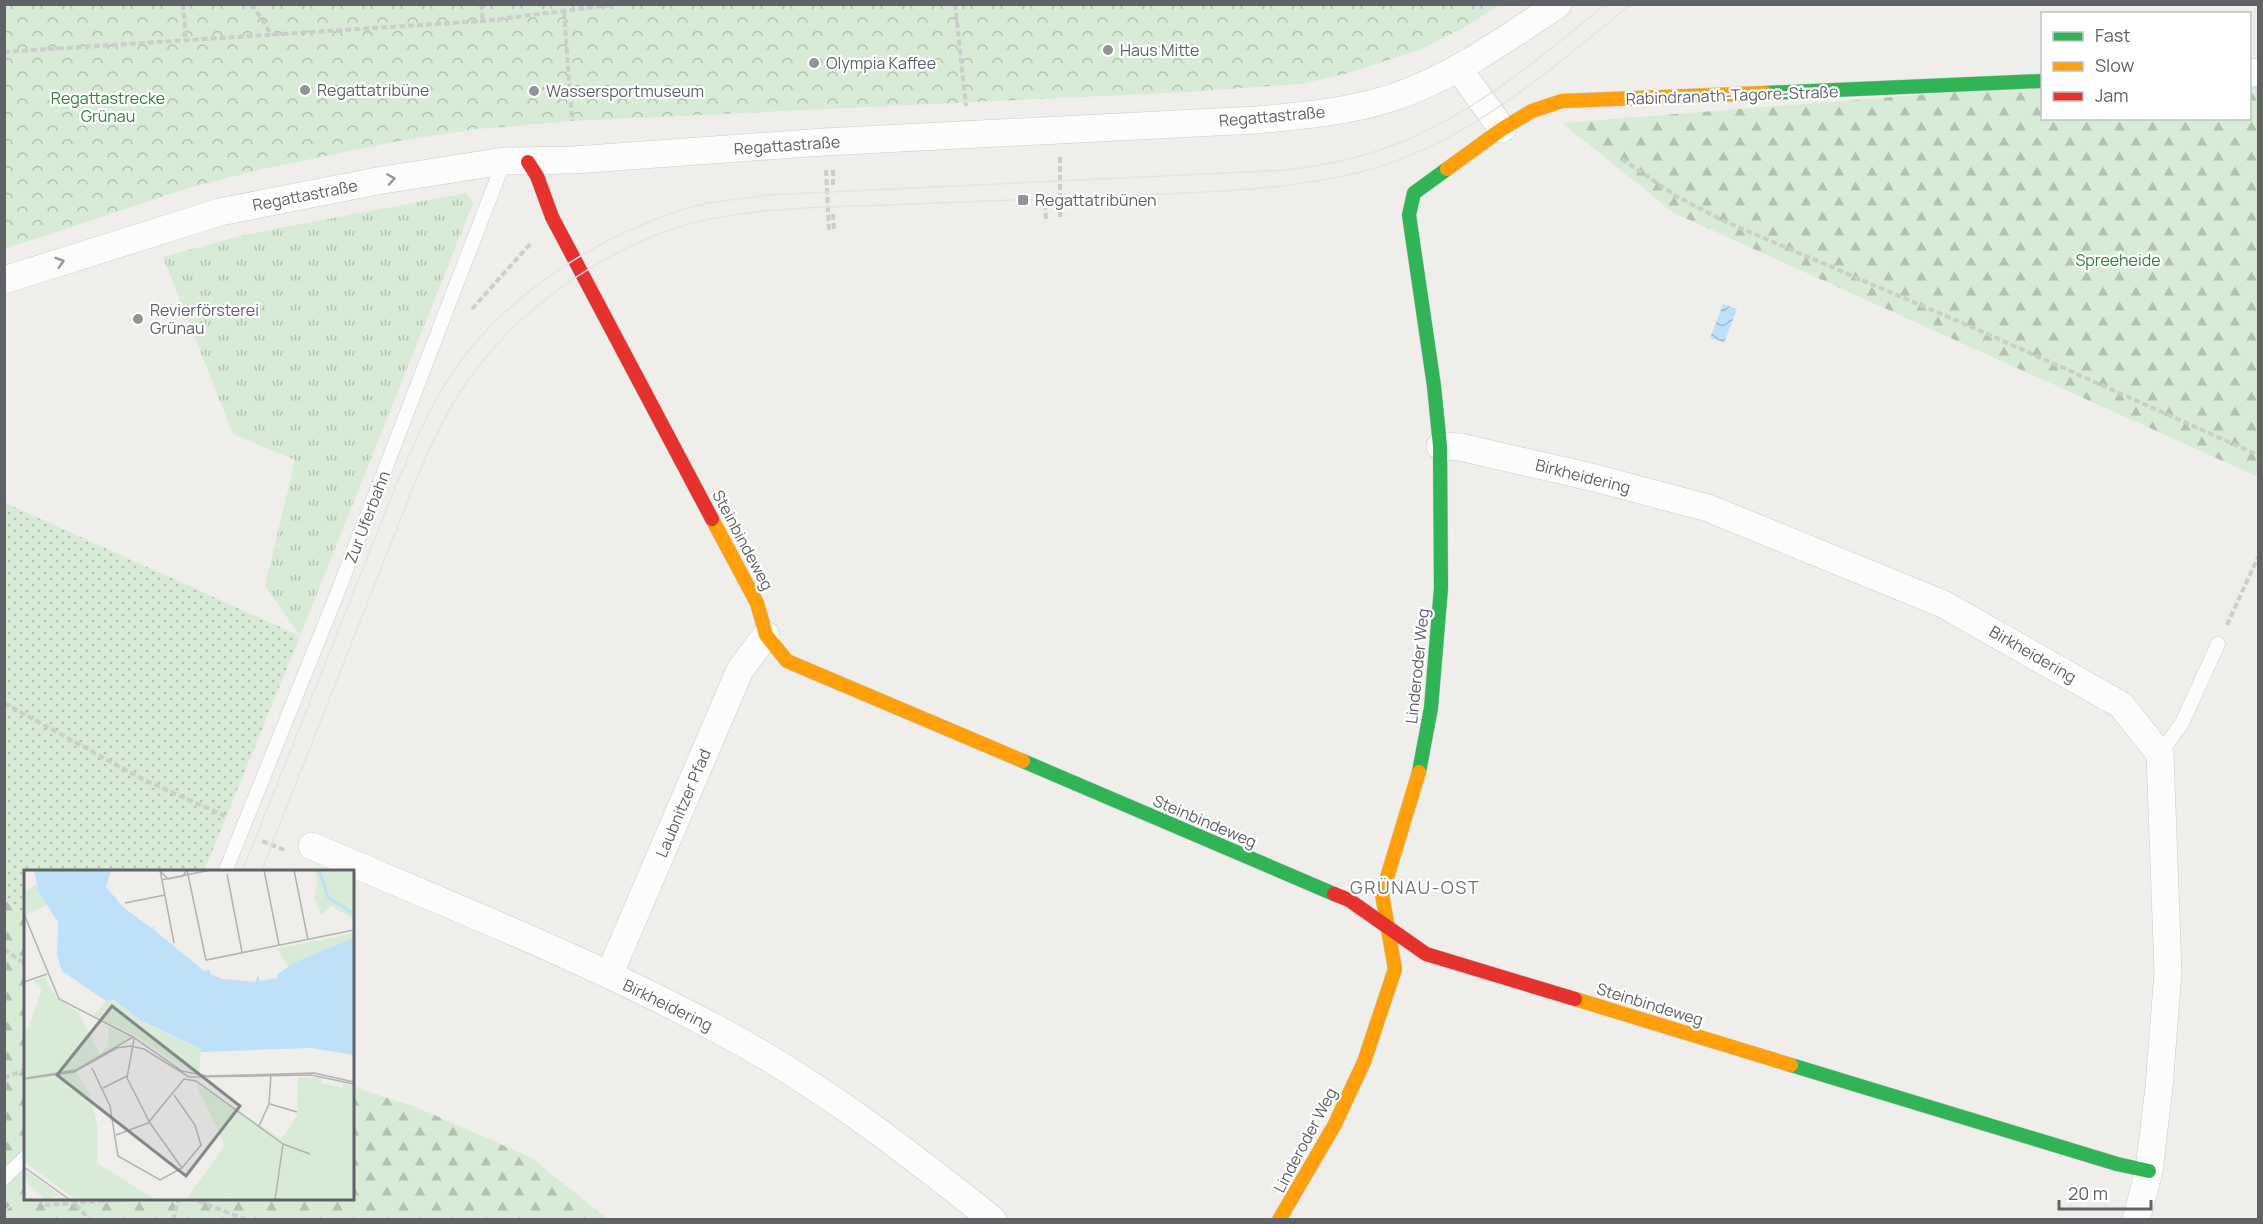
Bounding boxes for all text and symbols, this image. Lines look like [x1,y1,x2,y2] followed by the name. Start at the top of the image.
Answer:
[2041,12,2251,120] legend
[2095,23,2130,47] text: Fast
[1120,39,1199,61] place label: Haus Mitte
[1101,43,1115,57] marker: Haus Mitte
[826,52,936,74] place label: Olympia Kaffee
[2095,53,2135,77] text: Slow
[807,56,821,70] marker: Olympia Kaffee
[317,79,429,101] place label: Regattatribüne
[546,80,704,102] place label: Wassersportmuseum
[1625,80,1839,110] street label: Rabindranath-Tagore-Straße
[298,83,312,97] marker: Regattatribüne
[2095,83,2129,107] text: Jam
[527,84,541,98] marker: Wassersportmuseum
[51,87,165,127] park label: Regattastrecke Grünau
[1218,100,1326,132] street label: Regattastraße
[733,130,841,160] street label: Regattastraße
[387,173,396,185] one-way arrow
[251,174,359,216] street label: Regattastraße
[1035,189,1157,211] place label: Regattatribünen
[1016,193,1030,207] marker: Regattatribünen
[2075,249,2161,271] park label: Spreeheide
[54,257,65,269] one-way arrow
[150,299,259,339] place label: Revierförsterei Grünau
[131,312,145,326] marker: Revierförsterei Grünau
[1533,454,1633,498] street label: Birkheidering
[339,468,395,566] street label: Zur Uferbahn
[707,486,779,594] street label: Steinbindeweg
[1400,607,1434,725] street label: Linderoder Weg
[1985,620,2081,688] street label: Birkheidering
[650,745,716,861] street label: Laubnitzer Pfad
[1150,789,1260,853] street label: Steinbindeweg
[24,870,354,1200] inset map
[1350,875,1480,899] district label: GRÜNAU-OST
[620,974,716,1036] street label: Birkheidering
[1594,977,1706,1031] street label: Steinbindeweg
[1268,1084,1342,1196] street label: Linderoder Weg
[2059,1173,2150,1211] scale bar
[2068,1181,2108,1205] text: 20 m

